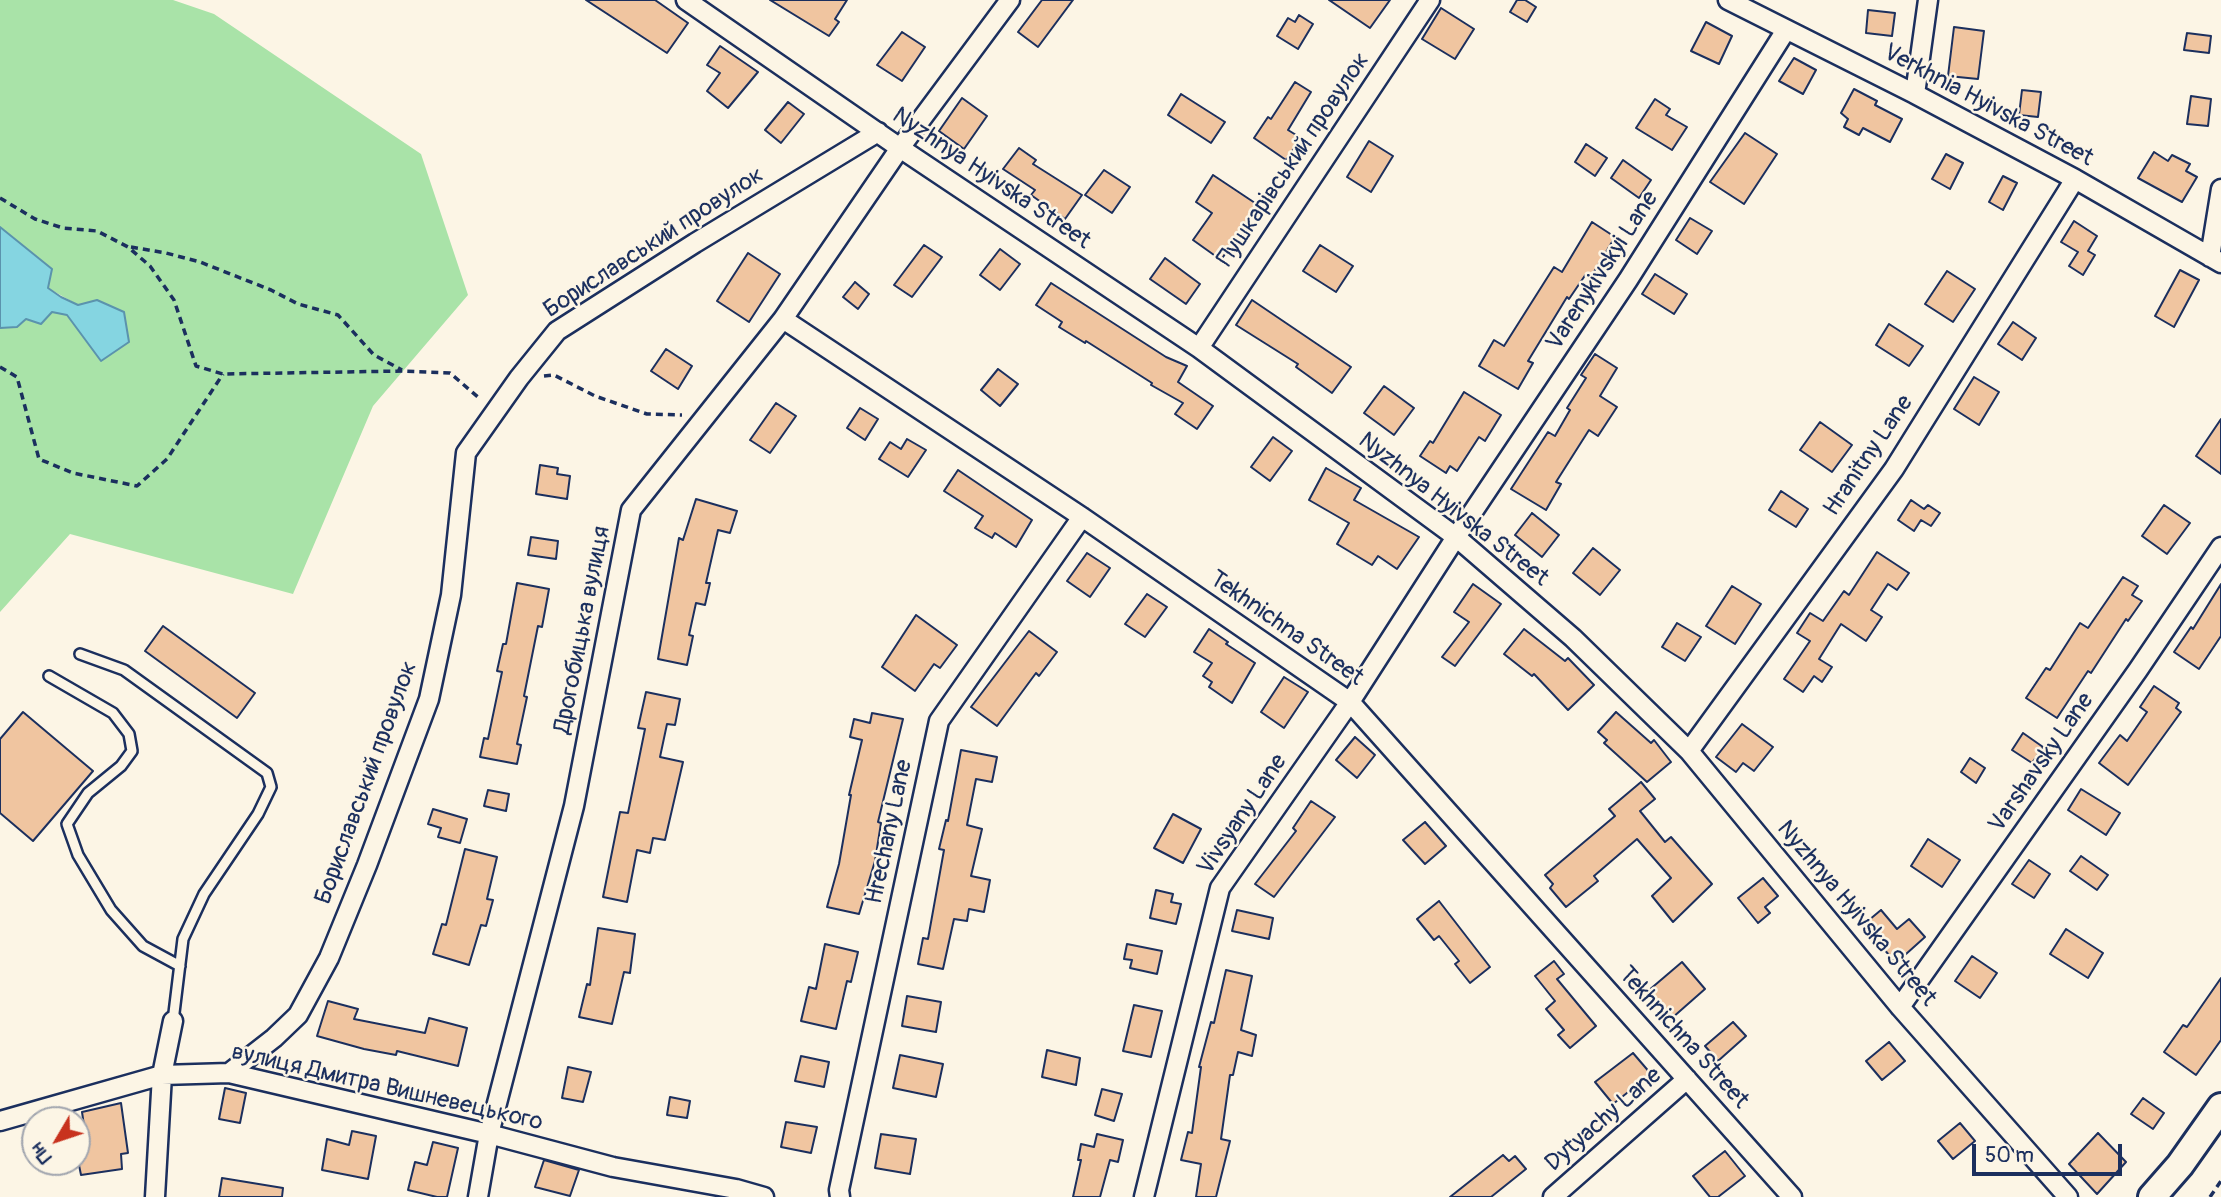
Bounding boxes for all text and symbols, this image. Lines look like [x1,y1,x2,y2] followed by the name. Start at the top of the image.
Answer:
[1878,38,2098,174] street label: Verkhnia Hyivska Street
[1212,47,1376,273] street label: Пушкарівський провулок
[886,102,1096,256] street label: Nyzhnya Hyivska Street
[539,161,769,325] street label: Бориславський провулок
[1541,186,1665,356] street label: Varenykivskyi Lane
[1818,390,1920,522] street label: Hranitny Lane
[1352,427,1554,593] street label: Nyzhnya Hyivska Street
[549,524,617,736] street label: Дрогобицька вулиця
[1203,565,1369,693] street label: Tekhnichna Street
[310,658,424,908] street label: Бориславський провулок
[1983,688,2101,838] street label: Varshavsky Lane
[1192,749,1294,881] street label: Vivsyany Lane
[861,757,919,907] street label: Hrechany Lane
[1770,815,1942,1013] street label: Nyzhnya Hyivska Street
[1612,961,1754,1115] street label: Tekhnichna Street
[229,1038,545,1138] street label: вулиця Дмитра Вишневецького
[1540,1062,1668,1178] street label: Dytyachy Lane
[21,1106,91,1176] north arrow
[1976,1130,2126,1174] scale bar
[25,1137,57,1169] text: Пн
[1985,1142,2034,1169] text: 50 m

